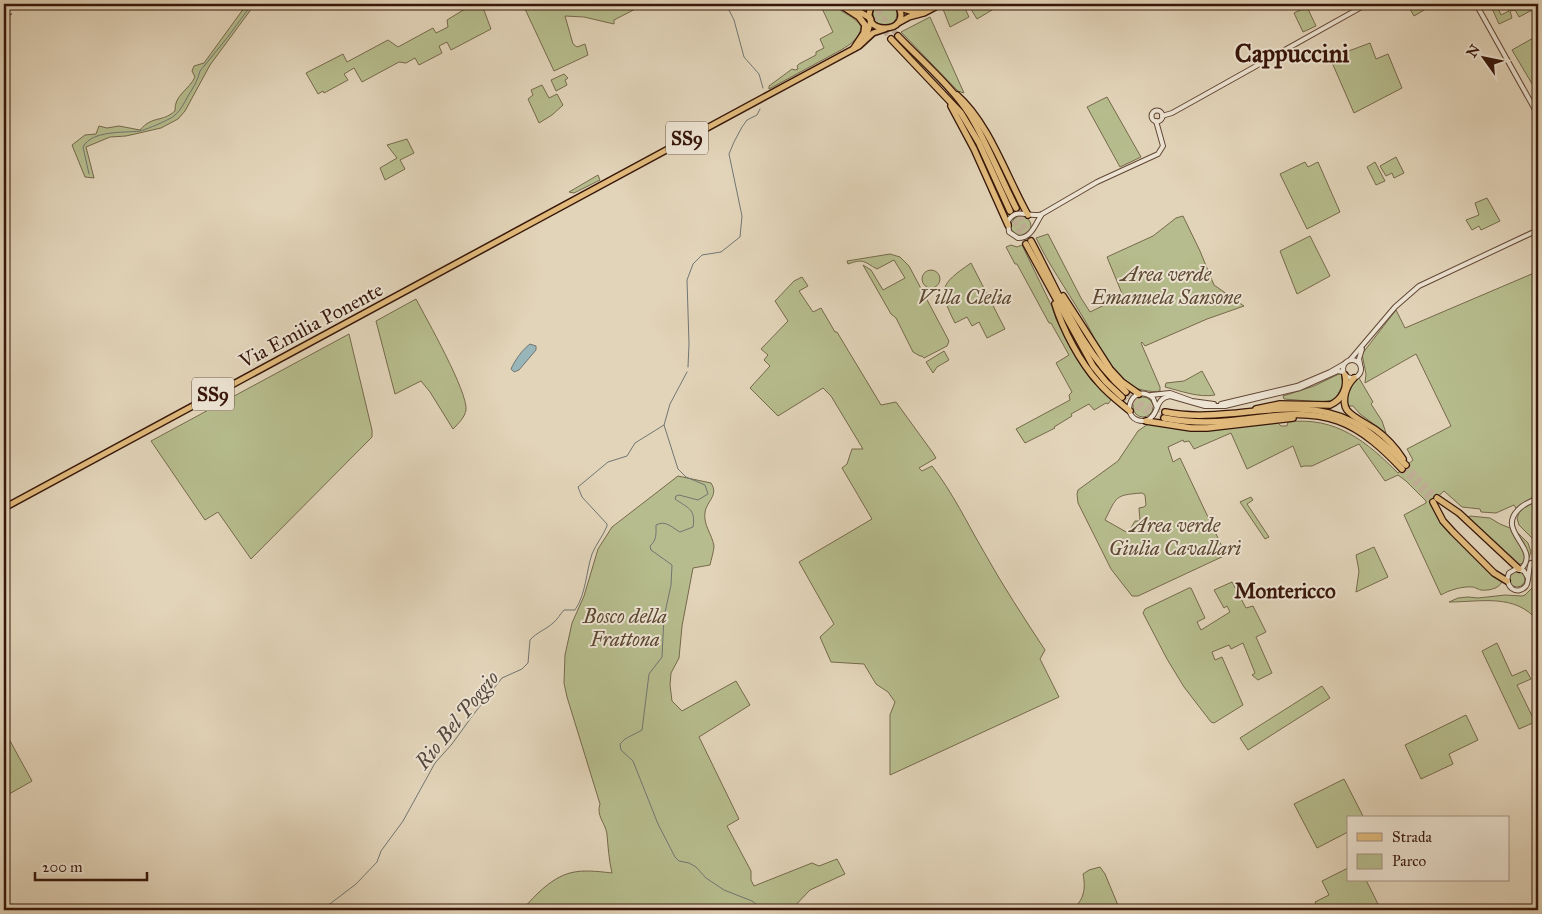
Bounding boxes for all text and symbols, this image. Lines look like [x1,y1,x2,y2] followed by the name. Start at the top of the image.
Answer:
[1460,32,1510,82] north arrow
[1235,38,1349,69] district label: Cappuccini
[1463,41,1484,61] text: N
[666,122,708,154] road number: SS9
[1090,262,1241,309] park label: Area verde Emanuela Sansone
[234,277,387,373] street label: Via Emilia Ponente
[918,285,1012,309] park label: Villa Clelia
[192,378,234,410] road number: SS9
[1109,513,1241,560] park label: Area verde Giulia Cavallari
[1234,578,1336,604] district label: Montericco
[582,604,667,651] park label: Bosco della Frattona
[409,666,505,775] water label: Rio Bel Poggio
[1347,816,1510,882] legend
[1392,828,1432,846] text: Strada
[35,849,148,881] scale bar
[1392,852,1427,870] text: Parco
[42,858,83,876] text: 200 m

